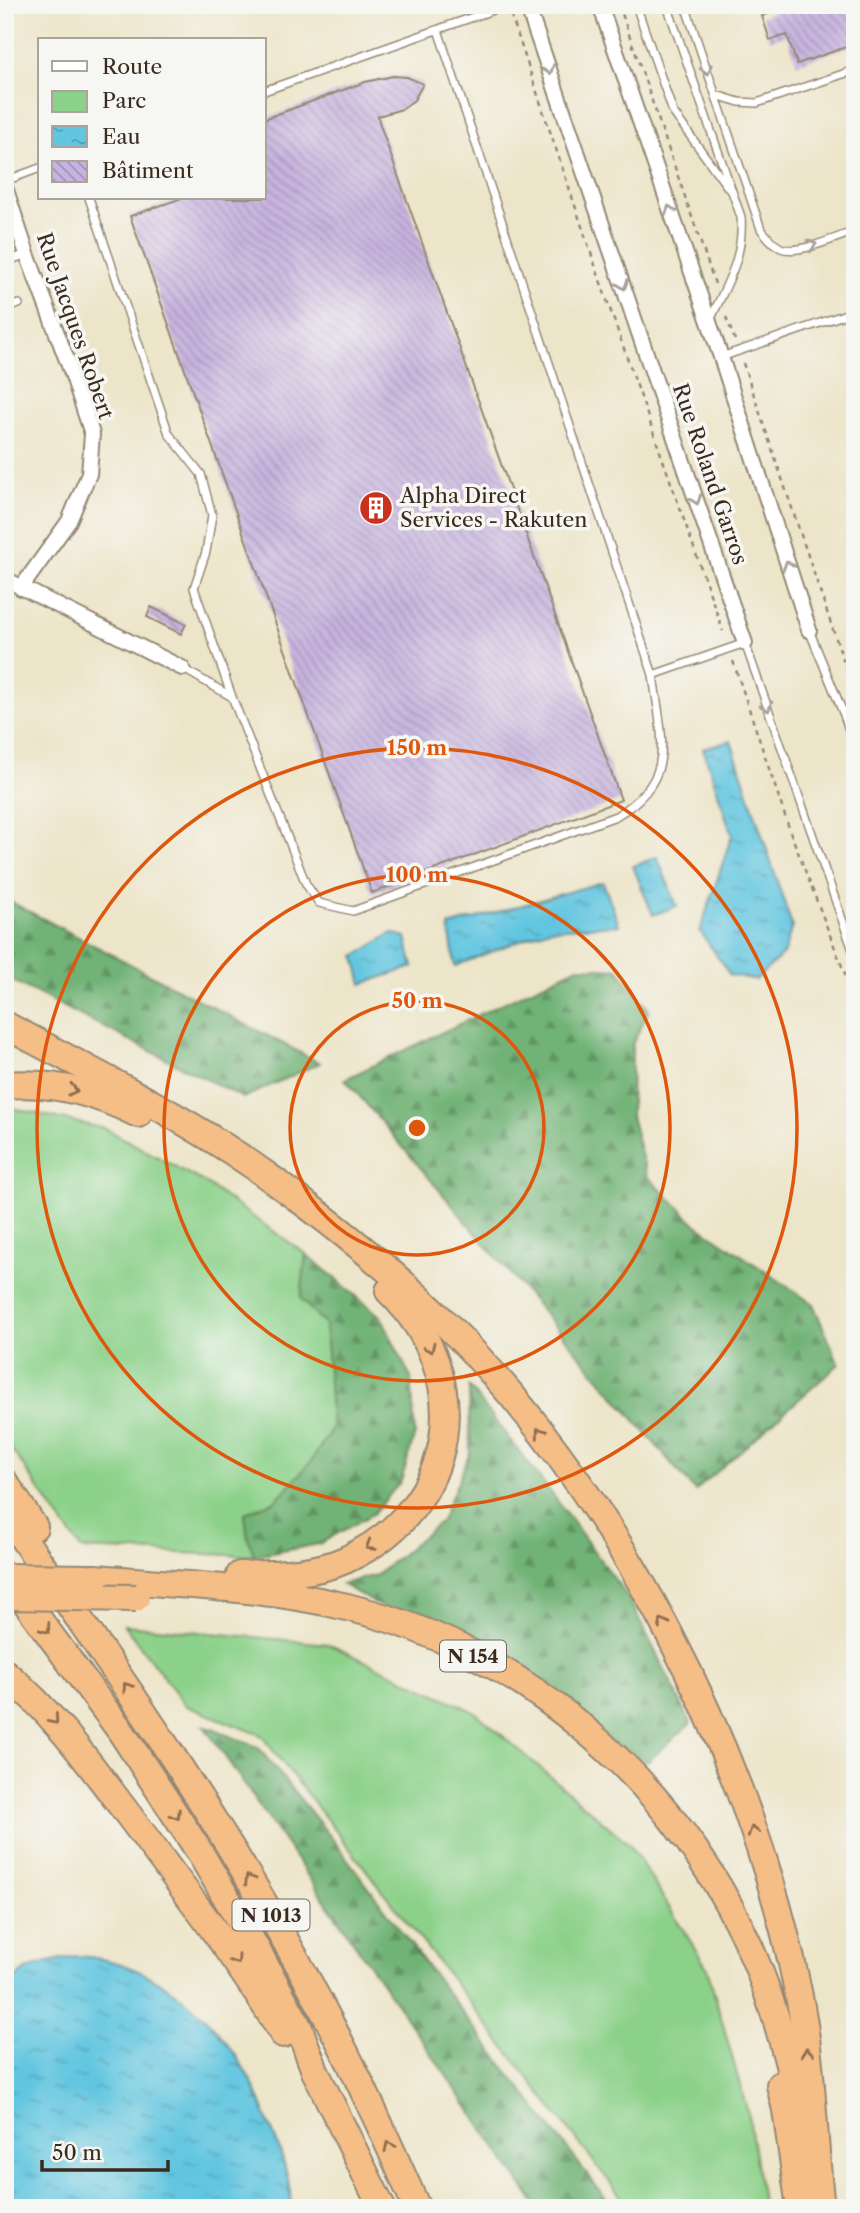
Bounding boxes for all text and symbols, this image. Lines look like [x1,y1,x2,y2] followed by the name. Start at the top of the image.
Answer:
[38,38,266,200] legend
[102,54,162,79] text: Route
[541,63,555,75] one-way arrow
[699,63,713,75] one-way arrow
[102,88,146,113] text: Parc
[102,124,141,149] text: Eau
[102,158,194,183] text: Bâtiment
[664,204,678,216] one-way arrow
[32,229,119,423] street label: Rue Jacques Robert
[805,238,817,253] one-way arrow
[615,278,629,290] one-way arrow
[668,380,753,568] street label: Rue Roland Garros
[399,483,588,532] place label: Alpha Direct Services - Rakuten
[357,489,395,527] building icon: Alpha Direct Services - Rakuten
[688,494,703,506] one-way arrow
[782,559,797,571] one-way arrow
[759,700,773,713] one-way arrow
[387,735,447,760] text: 150 m
[386,862,448,887] text: 100 m
[391,988,443,1013] text: 50 m
[67,1082,79,1096] one-way arrow
[405,1116,429,1140] centre of rings
[422,1341,436,1353] one-way arrow
[535,1428,548,1440] one-way arrow
[365,1537,378,1550] one-way arrow
[658,1618,671,1630] one-way arrow
[38,1621,50,1634] one-way arrow
[440,1640,506,1672] road number: N 154
[123,1682,135,1695] one-way arrow
[46,1712,58,1725] one-way arrow
[168,1808,181,1821] one-way arrow
[747,1826,761,1838] one-way arrow
[244,1874,257,1887] one-way arrow
[232,1899,310,1930] road number: N 1013
[228,1952,240,1965] one-way arrow
[799,2046,814,2058] one-way arrow
[42,2129,168,2173] scale bar
[52,2140,102,2165] text: 50 m
[383,2140,397,2153] one-way arrow

